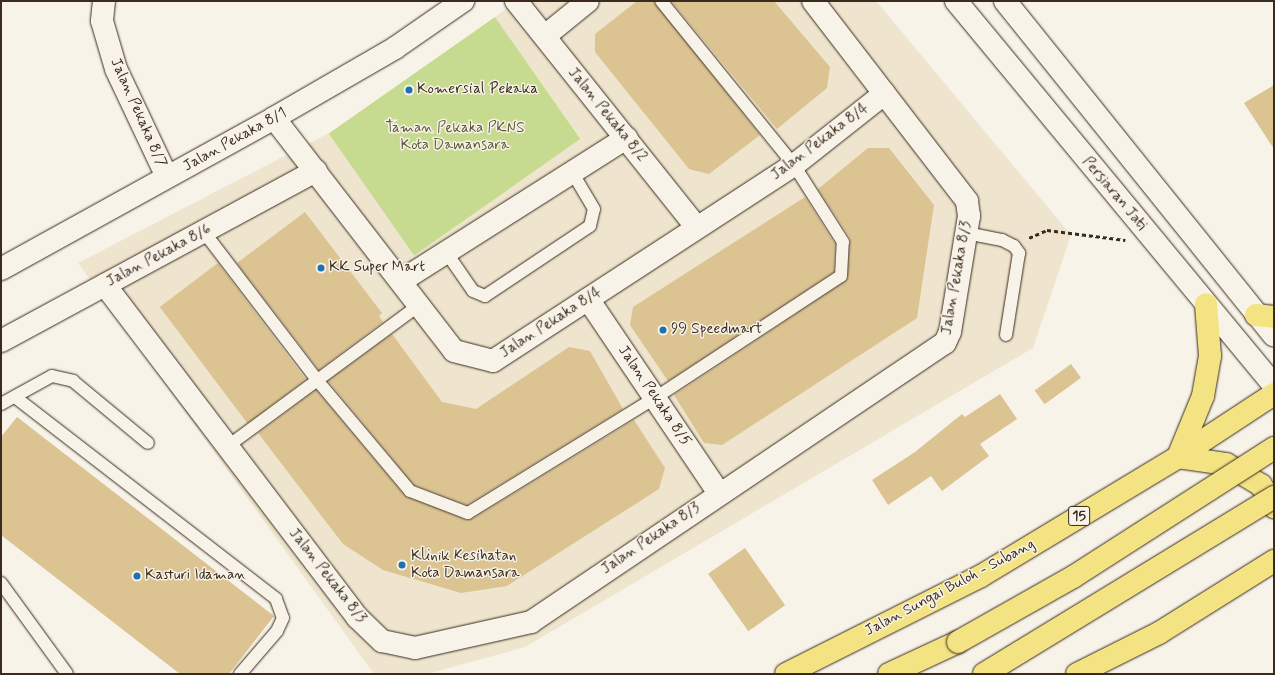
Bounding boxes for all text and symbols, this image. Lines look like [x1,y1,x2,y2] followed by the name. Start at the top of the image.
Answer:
[106,55,170,171] street label: Jalan Pekaka 8/7
[563,64,651,166] street label: Jalan Pekaka 8/2
[417,81,536,99] place label: Komersial Pekaka
[404,85,414,95] marker: Komersial Pekaka
[767,99,873,185] street label: Jalan Pekaka 8/4
[180,104,290,176] street label: Jalan Pekaka 8/1
[385,119,525,154] park label: Taman Pekaka PKNS Kota Damansara
[1078,153,1150,235] street label: Persiaran Jati
[938,219,976,337] street label: Jalan Pekaka 8/3
[103,221,215,291] street label: Jalan Pekaka 8/6
[329,259,427,277] place label: KK Super Mart
[316,263,326,273] marker: KK Super Mart
[497,283,605,363] street label: Jalan Pekaka 8/4
[671,321,762,339] place label: 99 Speedmart
[658,325,668,335] marker: 99 Speedmart
[613,342,695,450] street label: Jalan Pekaka 8/5
[598,499,704,579] street label: Jalan Pekaka 8/3
[1068,504,1090,528] road number: 15
[284,525,370,627] street label: Jalan Pekaka 8/3
[864,536,1036,640] street label: Jalan Sungai Buloh - Subang
[411,547,525,582] place label: Klinik Kesihatan Kota Damansara
[396,559,408,571] marker: Klinik Kesihatan Kota Damansara
[145,567,251,585] place label: Kasturi Idaman
[132,571,142,581] marker: Kasturi Idaman

